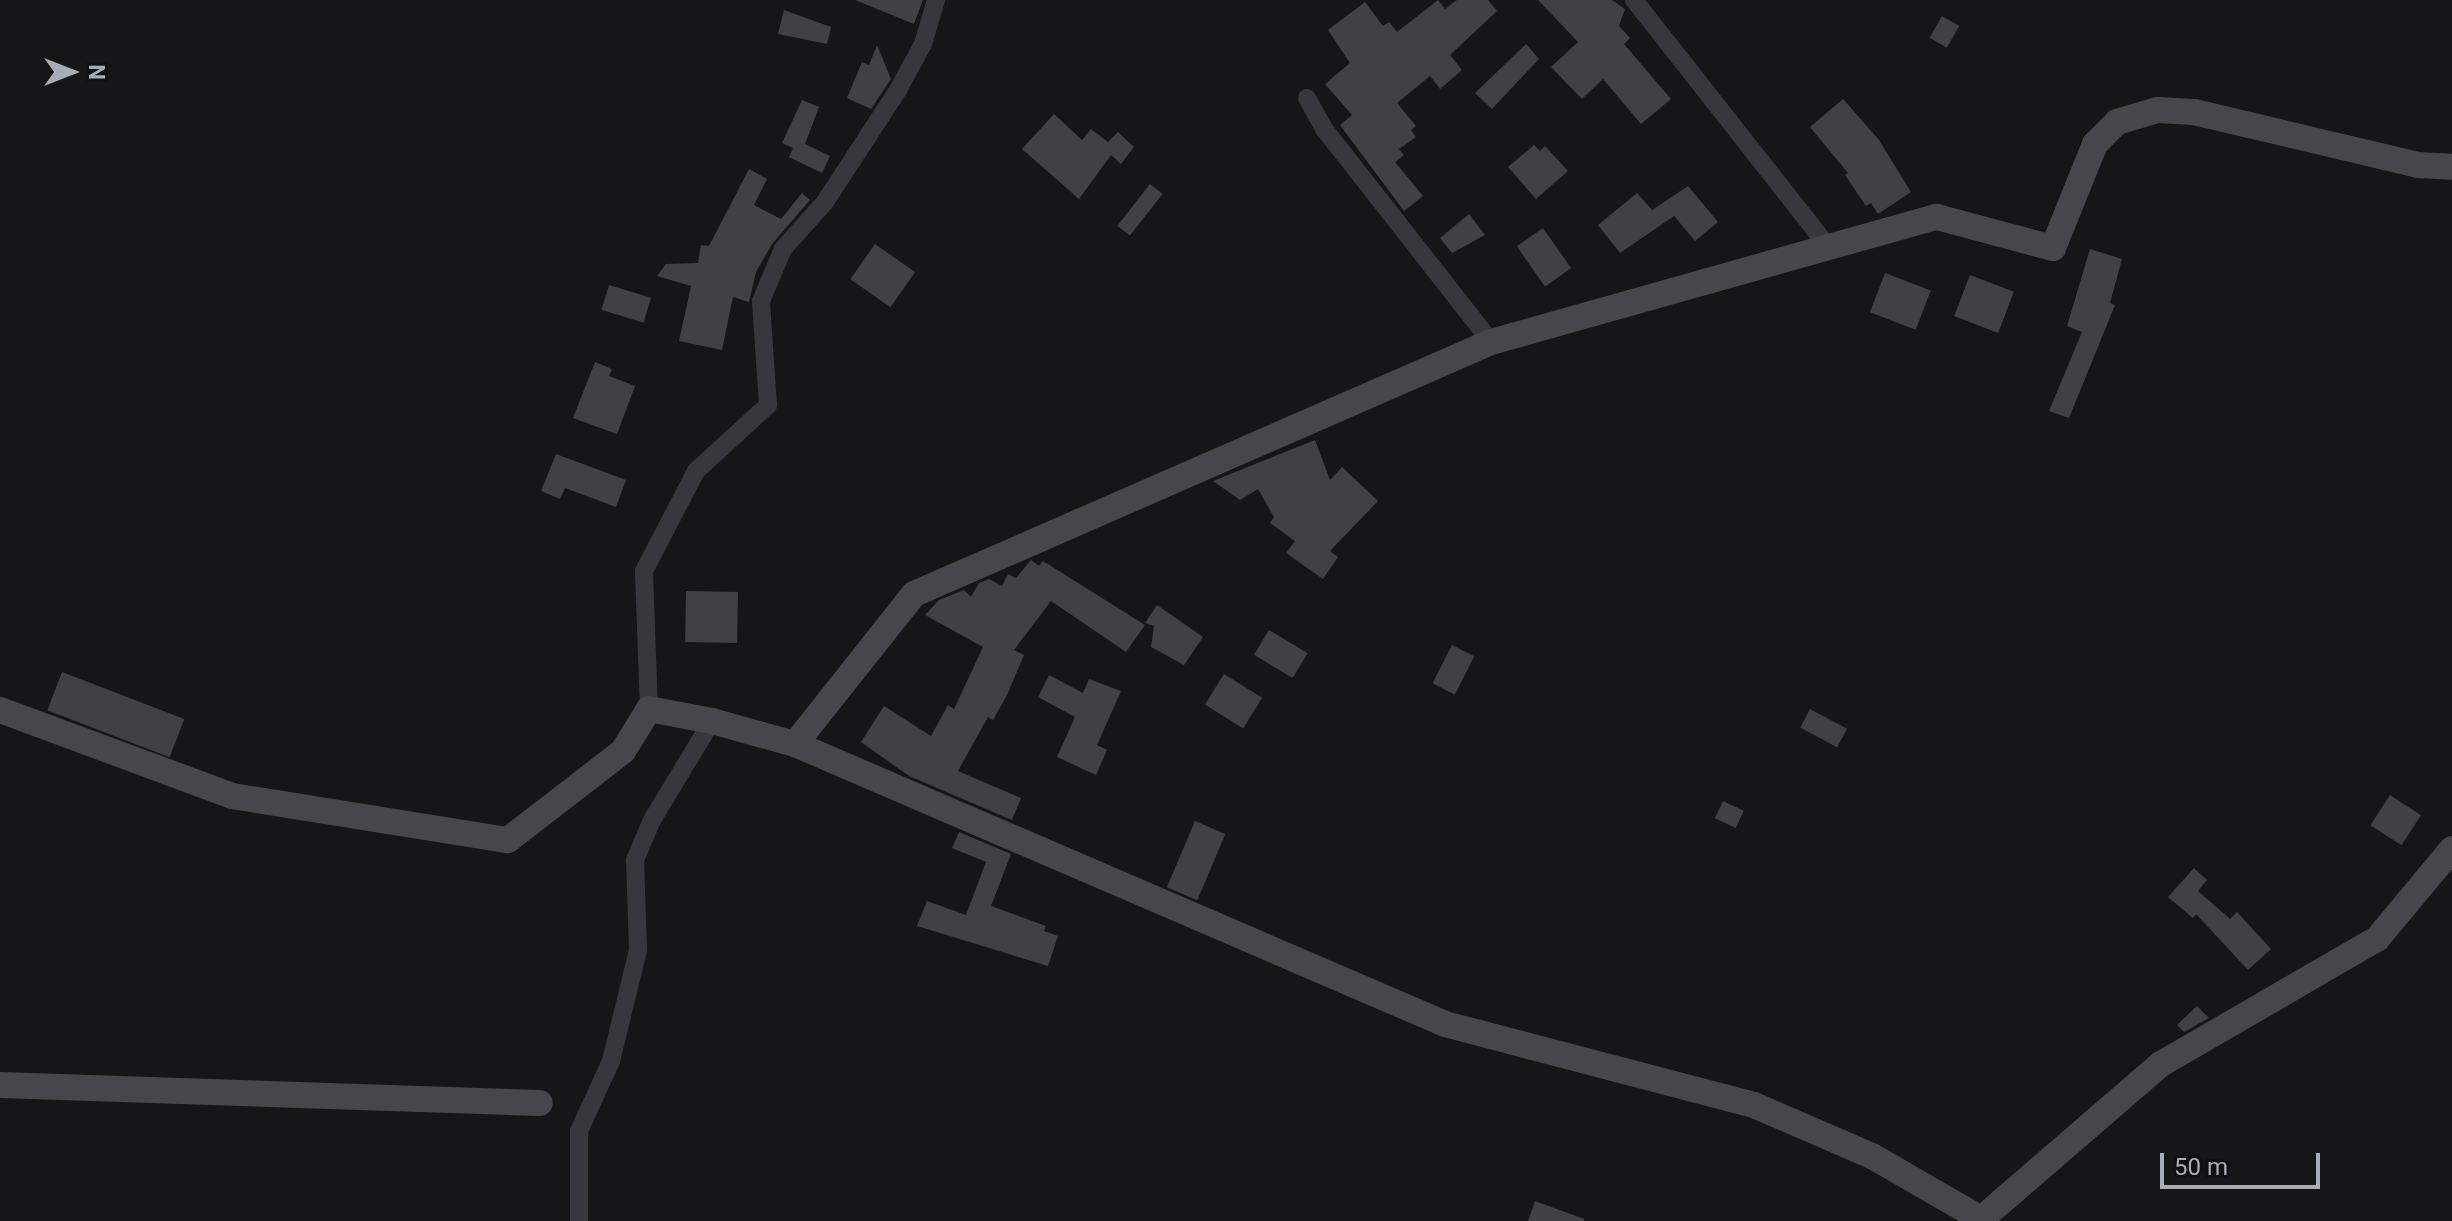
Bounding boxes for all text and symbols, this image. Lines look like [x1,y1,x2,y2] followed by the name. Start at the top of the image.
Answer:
[32,32,112,112] north arrow
[84,64,109,80] text: N
[2164,1137,2324,1187] scale bar
[2174,1153,2228,1181] text: 50 m

